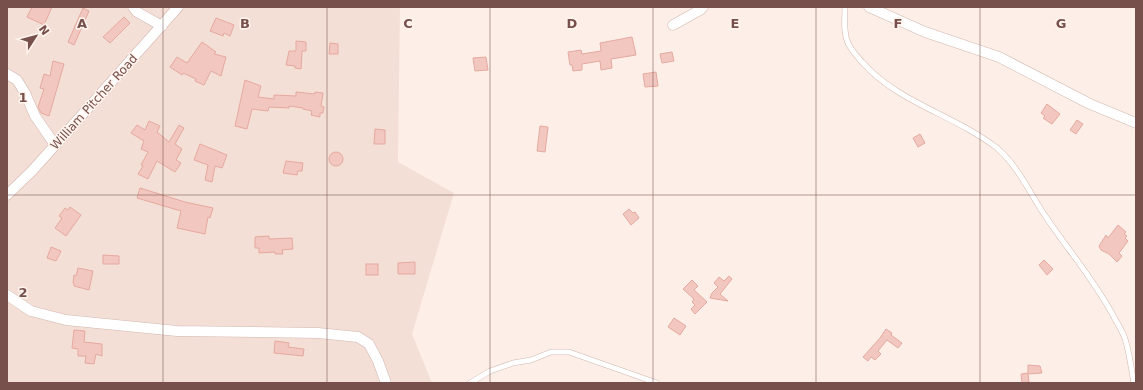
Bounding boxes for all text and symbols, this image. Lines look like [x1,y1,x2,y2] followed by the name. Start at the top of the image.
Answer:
[16,16,56,56] north arrow
[77,16,87,31] text: A
[240,16,250,31] text: B
[403,16,413,31] text: C
[567,16,578,31] text: D
[731,16,739,31] text: E
[894,16,902,31] text: F
[1056,16,1066,31] text: G
[36,23,52,38] text: N
[48,52,140,152] street label: William Pitcher Road
[18,90,28,105] text: 1
[18,285,28,300] text: 2

